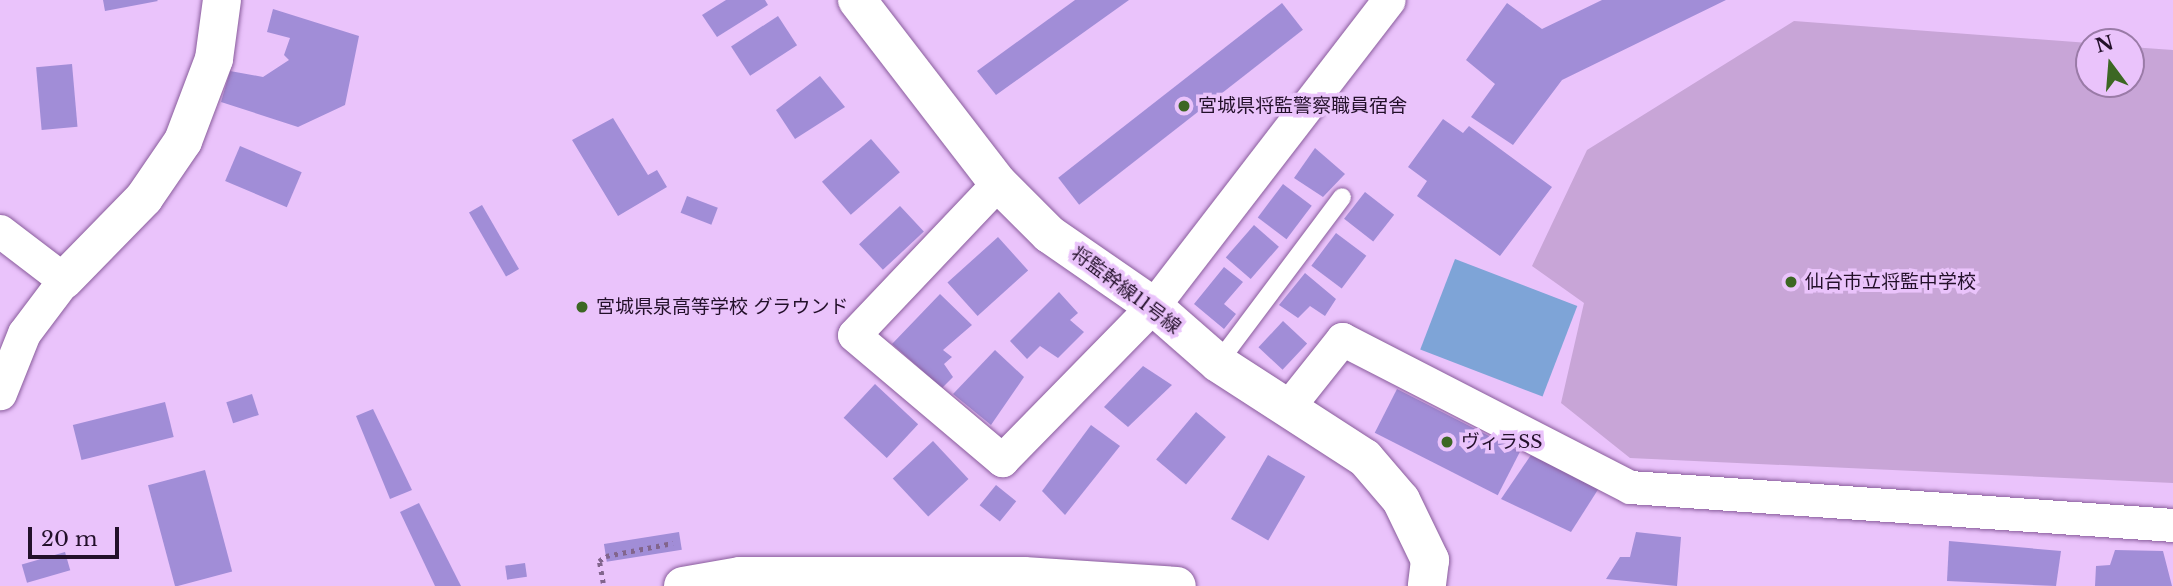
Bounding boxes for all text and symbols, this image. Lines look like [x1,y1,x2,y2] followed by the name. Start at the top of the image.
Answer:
[2075,28,2145,98] north arrow
[2093,31,2116,58] text: N
[1198,95,1407,117] place label: 宮城県将監警察職員宿舎
[1176,98,1192,114] marker: 宮城県将監警察職員宿舎
[1067,241,1185,339] street label: 将監幹線11号線
[1805,271,1976,293] place label: 仙台市立将監中学校
[1783,274,1799,290] marker: 仙台市立将監中学校
[596,296,848,318] place label: 宮城県泉高等学校 グラウンド
[574,299,590,315] marker: 宮城県泉高等学校 グラウンド
[1461,431,1543,453] place label: ヴィラSS
[1439,434,1455,450] marker: ヴィラSS
[32,512,122,556] scale bar
[41,526,98,552] text: 20 m

